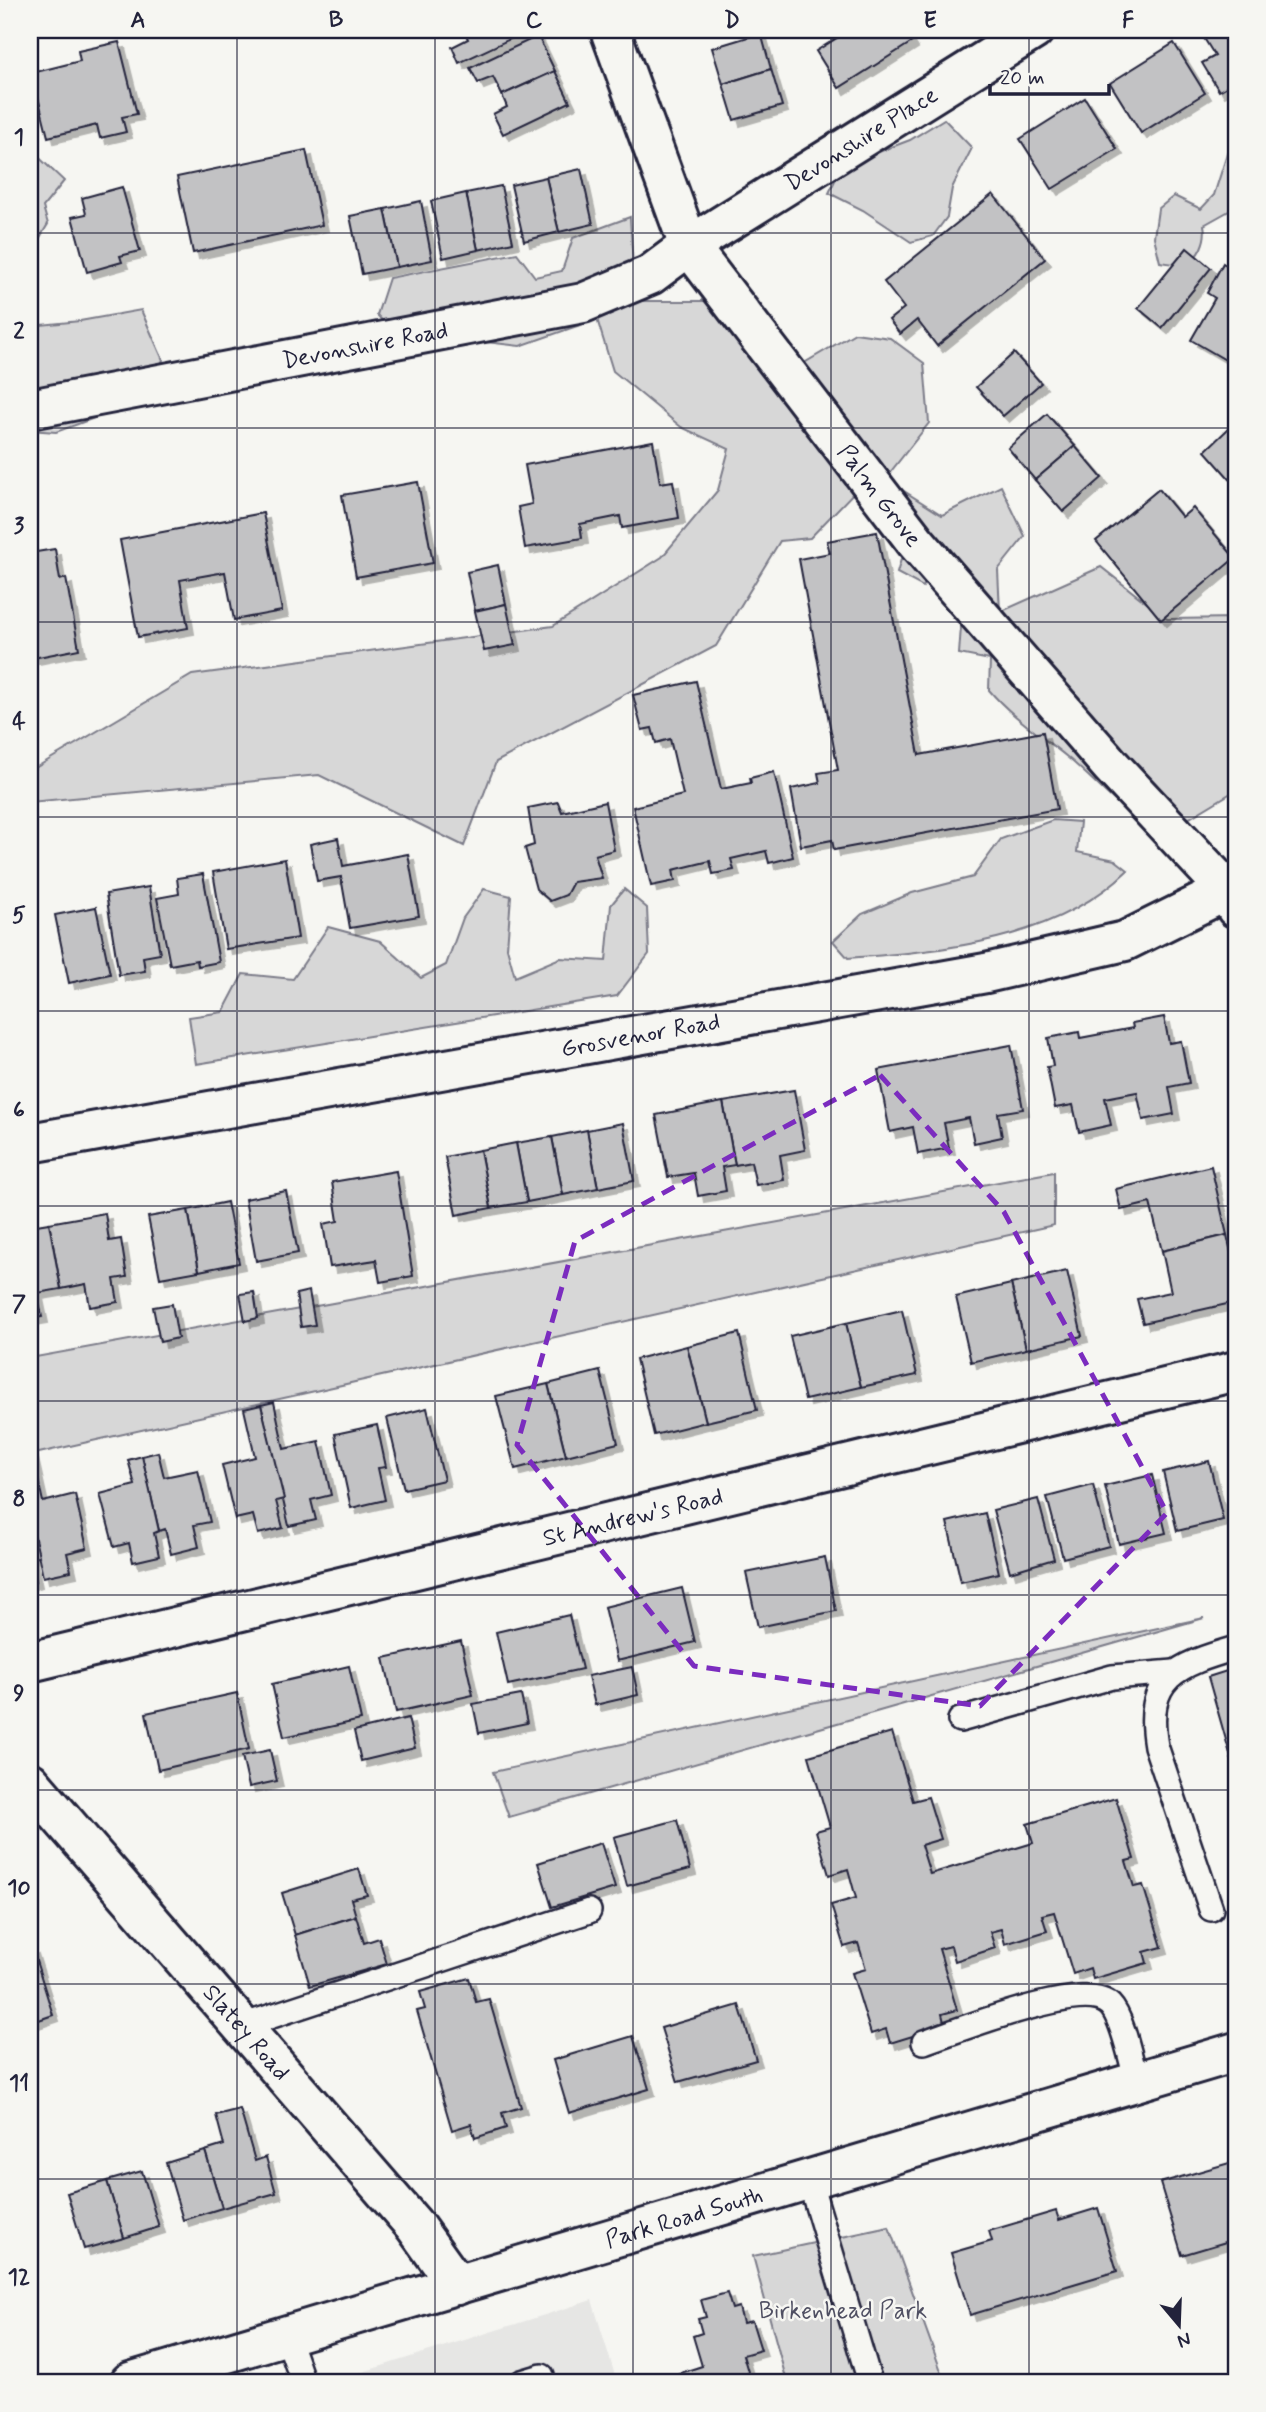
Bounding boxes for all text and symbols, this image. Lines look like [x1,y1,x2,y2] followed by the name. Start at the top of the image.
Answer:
[130,6,146,36] text: A
[329,6,344,36] text: B
[526,6,543,36] text: C
[724,6,740,36] text: D
[923,6,937,36] text: E
[1122,6,1134,36] text: F
[990,52,1108,96] scale bar
[1000,64,1045,92] text: 20 m
[779,80,944,199] street label: Devonshire Place
[14,123,24,153] text: 1
[280,315,451,377] street label: Devonshire Road
[13,317,25,347] text: 2
[830,438,928,554] street label: Palm Grove
[14,512,25,542] text: 3
[12,707,26,737] text: 4
[12,901,26,931] text: 5
[559,1007,723,1065] street label: Grosvenor Road
[13,1096,25,1126] text: 6
[12,1290,26,1320] text: 7
[540,1481,726,1555] street label: St Andrew's Road
[13,1485,25,1515] text: 8
[13,1679,25,1709] text: 9
[7,1874,31,1904] text: 10
[195,1978,296,2088] street label: Slatey Road
[9,2069,29,2099] text: 11
[602,2180,767,2256] street label: Park Road South
[8,2263,30,2293] text: 12
[1144,2290,1214,2360] north arrow
[759,2296,927,2327] park label: Birkenhead Park
[1174,2326,1194,2354] text: N

